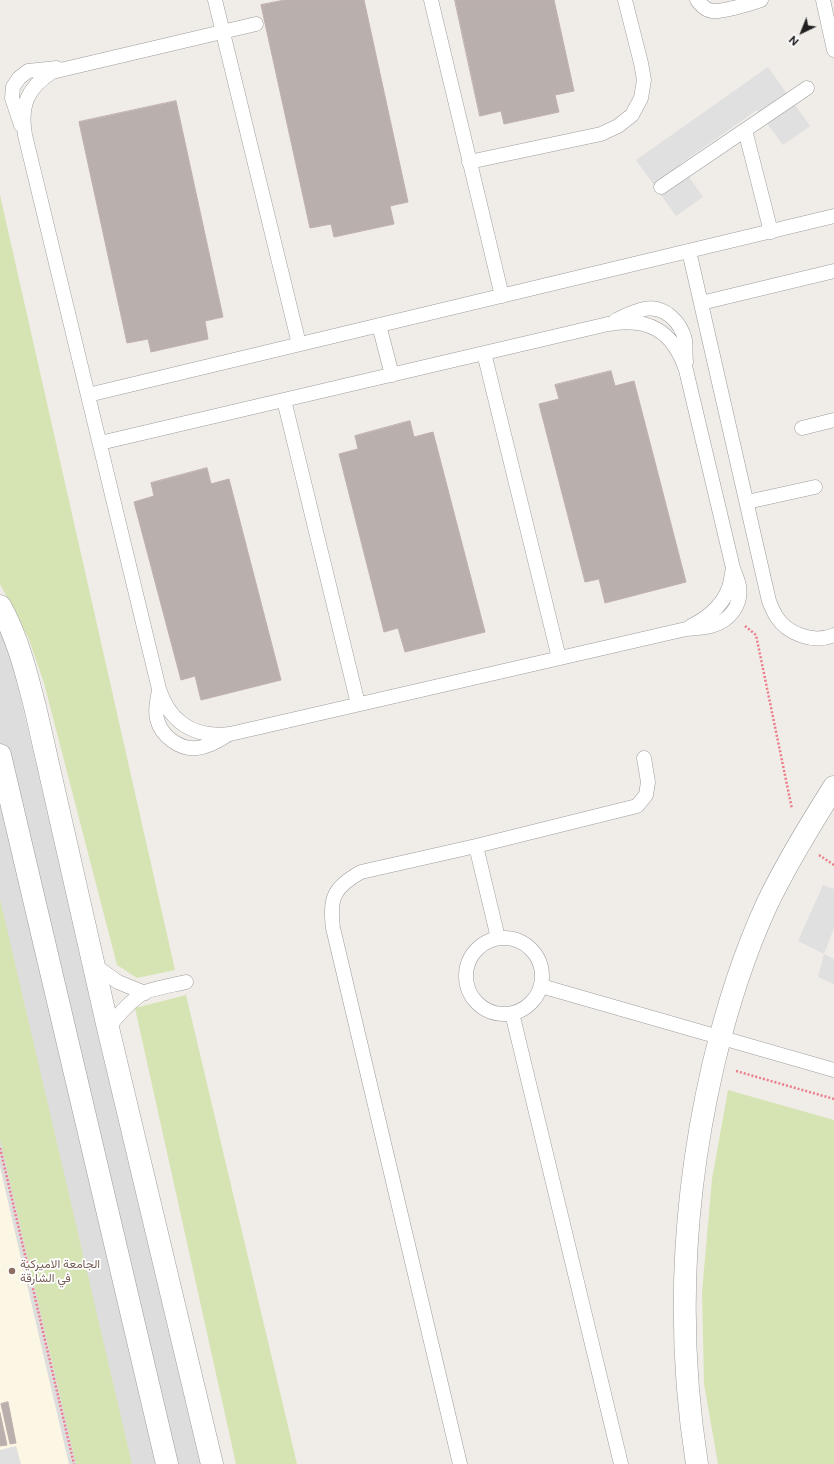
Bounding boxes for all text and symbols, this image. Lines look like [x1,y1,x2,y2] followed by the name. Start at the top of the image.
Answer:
[782,12,822,52] north arrow
[787,33,801,48] text: N
[20,1257,100,1285] place label: الجامعة الاميركية في الشارقة
[7,1266,17,1276] marker: الجامعة الاميركية في الشارقة

